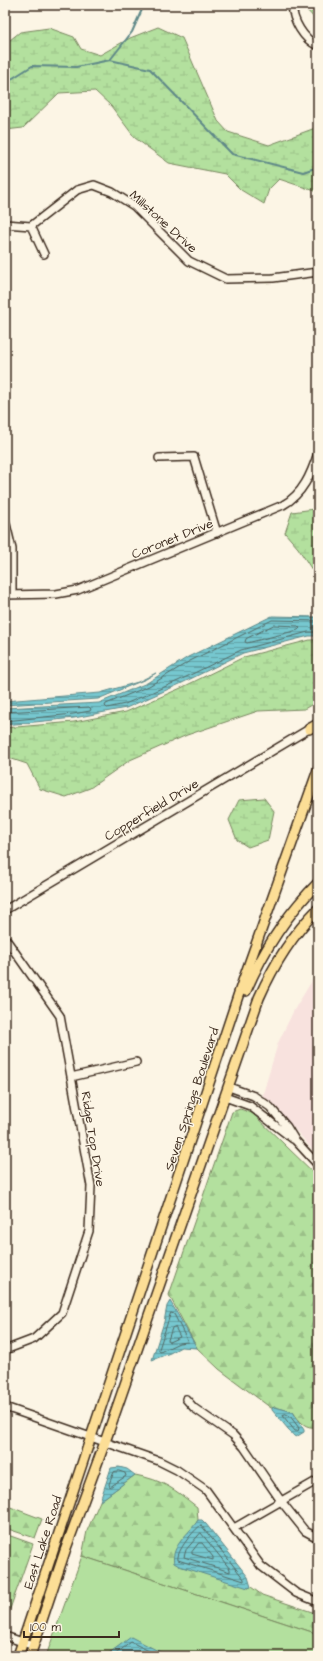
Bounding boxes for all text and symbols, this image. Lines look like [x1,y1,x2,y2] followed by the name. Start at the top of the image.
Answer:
[125,186,201,257] street label: Millstone Drive
[129,514,216,563] street label: Coronet Drive
[101,775,202,845] street label: Copperfield Drive
[160,1025,225,1174] street label: Seven Springs Boulevard
[76,1090,109,1188] street label: Ridge Top Drive
[19,1493,67,1591] street label: East Lake Road
[24,1613,119,1639] scale bar
[30,1619,61,1636] text: 100 m

